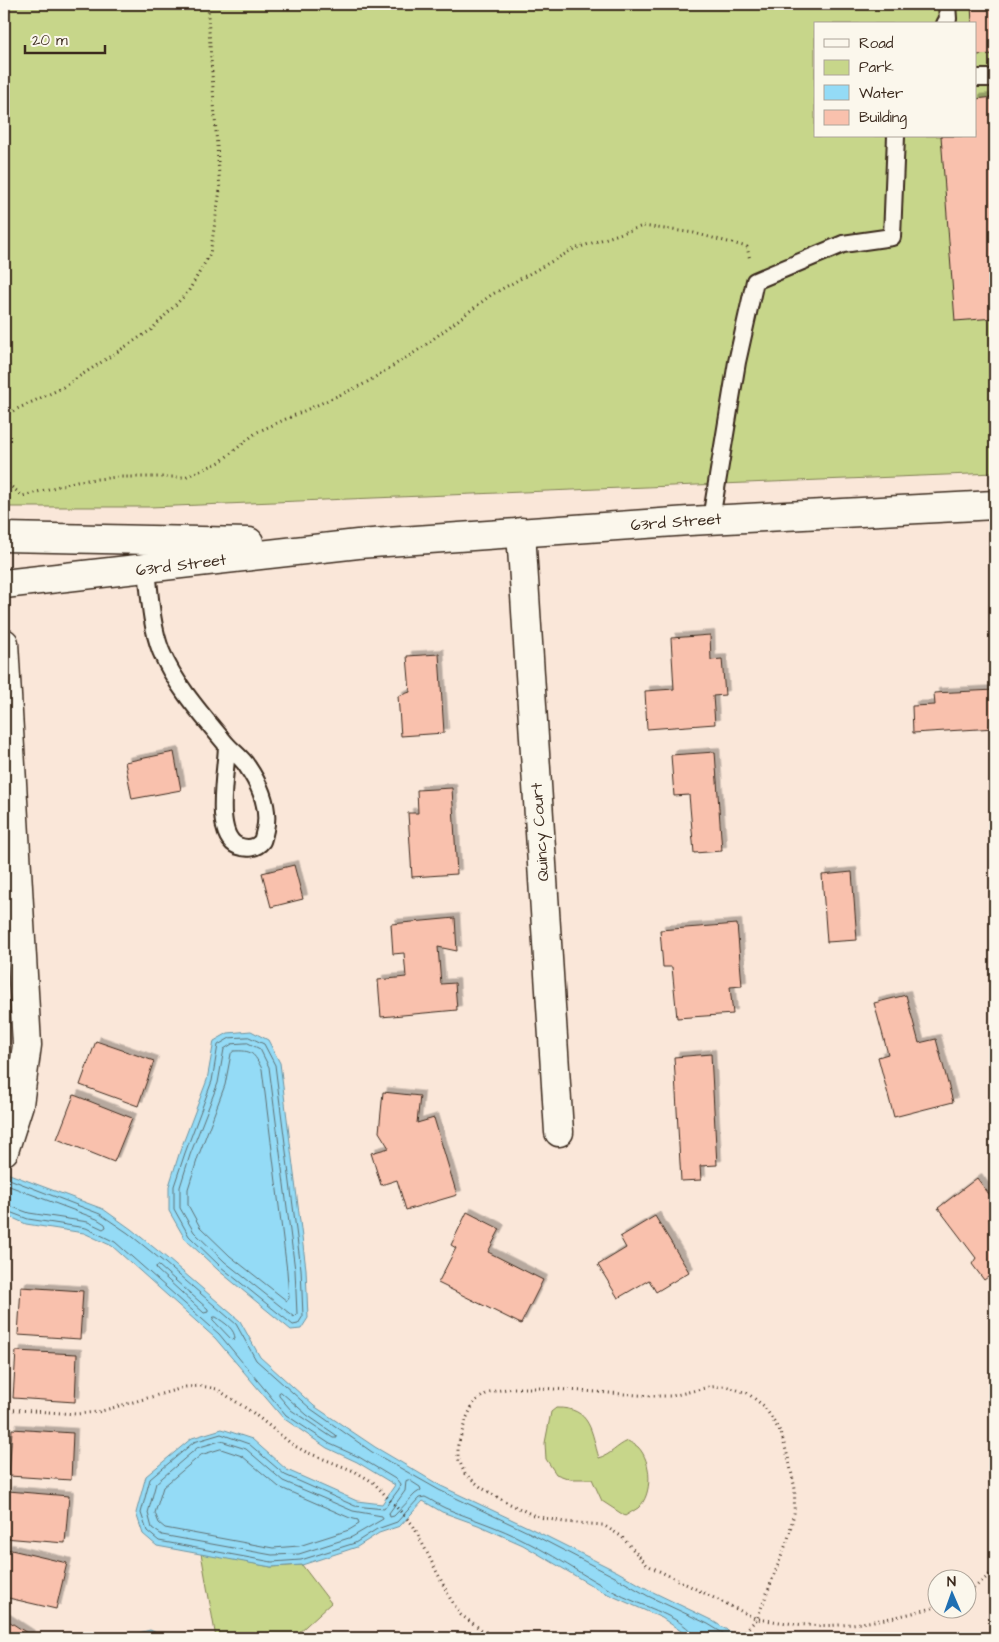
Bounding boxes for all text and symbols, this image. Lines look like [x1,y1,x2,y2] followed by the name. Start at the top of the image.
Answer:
[25,22,105,54] scale bar
[814,22,976,138] legend
[32,30,68,51] text: 20 m
[859,33,894,54] text: Road
[859,57,894,78] text: Park
[859,83,903,104] text: Water
[859,107,907,129] text: Building
[630,508,723,536] street label: 63rd Street
[135,548,228,581] street label: 63rd Street
[526,781,555,882] street label: Quincy Court
[926,1570,976,1620] north arrow
[947,1572,957,1592] text: N

